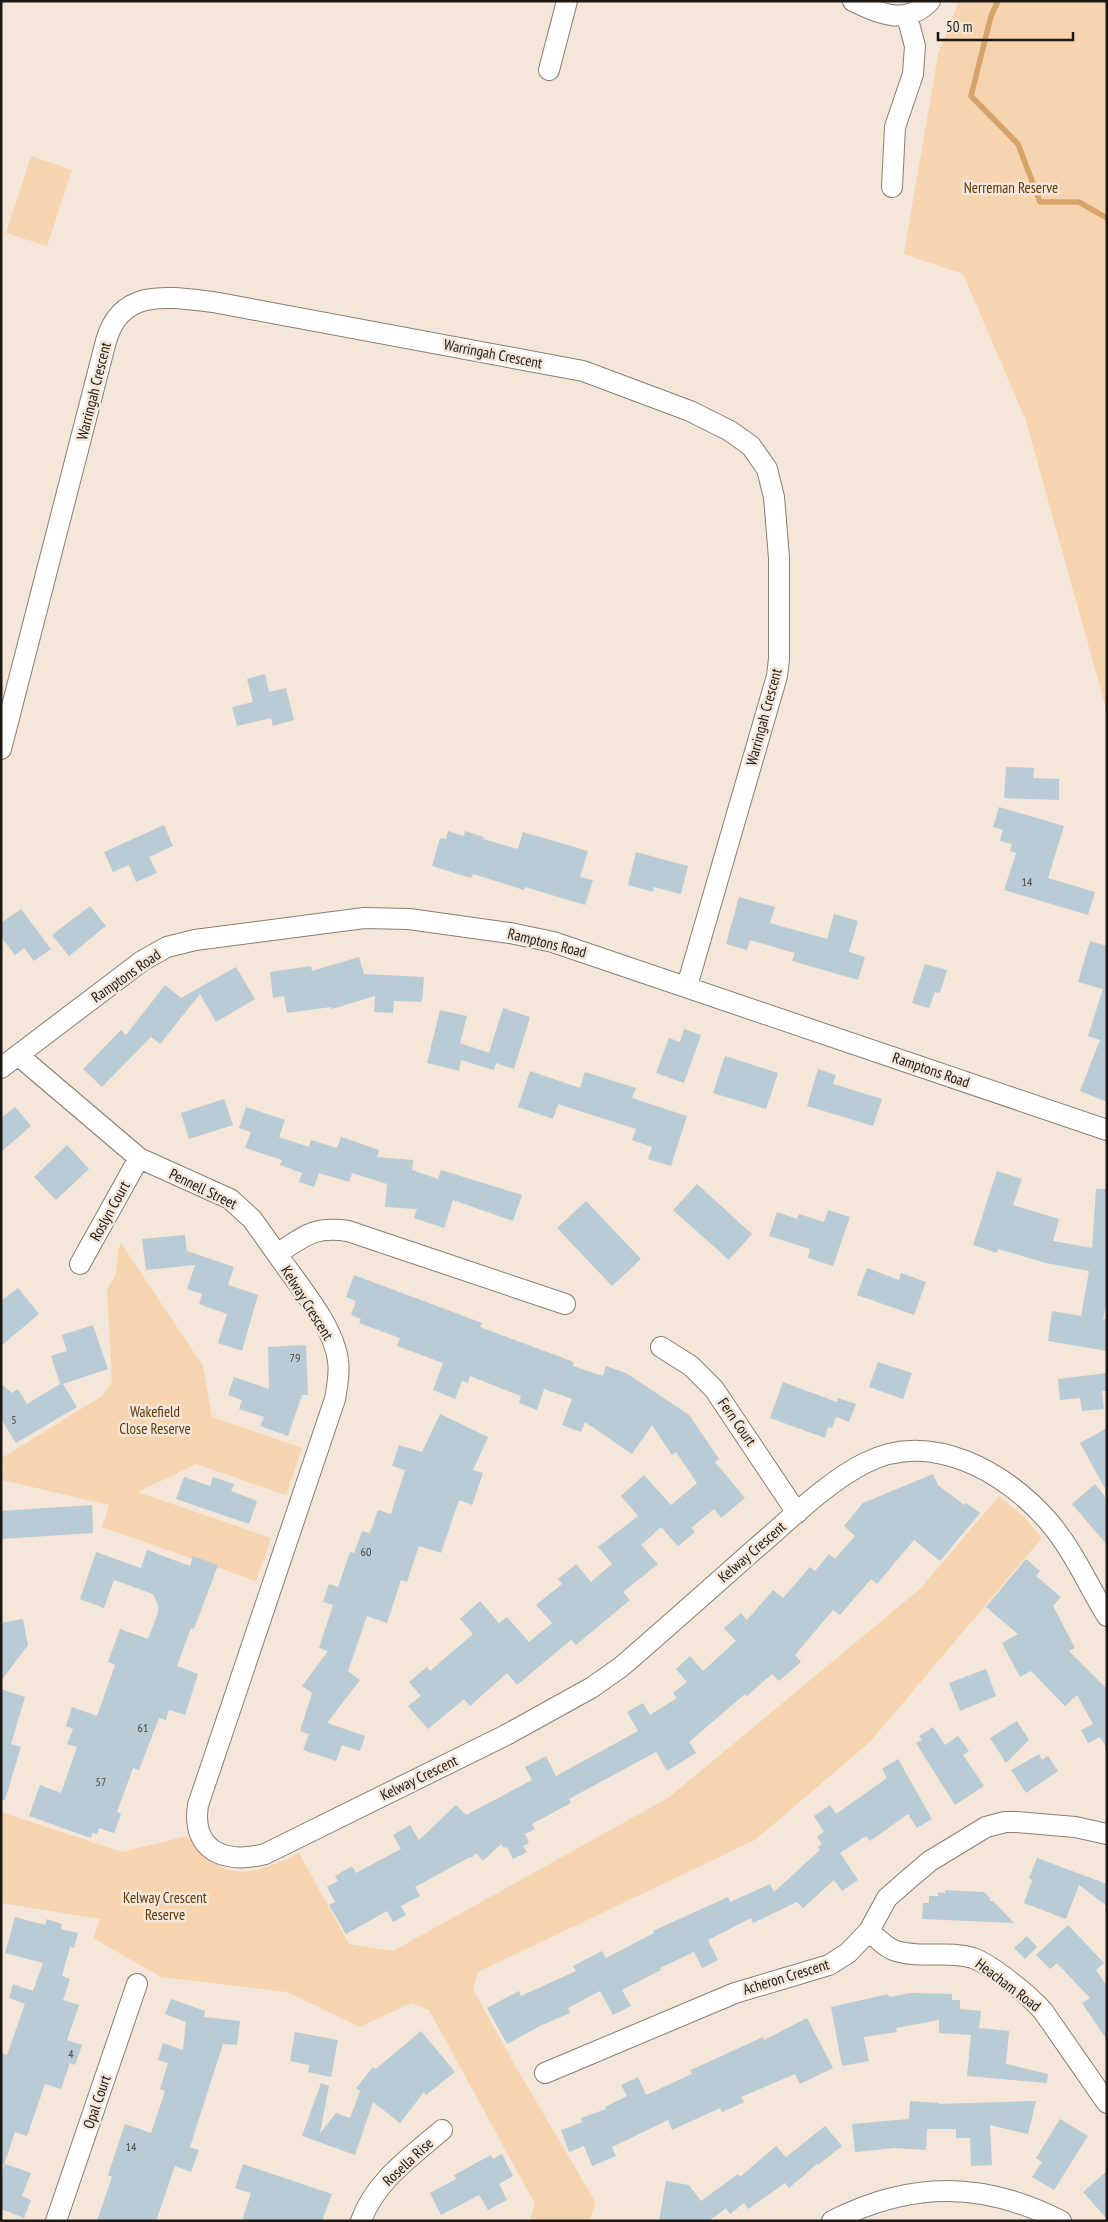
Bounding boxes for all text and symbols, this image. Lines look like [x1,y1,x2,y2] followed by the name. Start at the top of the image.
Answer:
[938,10,1073,42] scale bar
[946,17,972,36] text: 50 m
[964,178,1058,197] park label: Nerreman Reserve
[442,335,544,372] street label: Warringah Crescent
[72,340,115,442] street label: Warringah Crescent
[741,666,786,768] street label: Warringah Crescent
[1022,874,1033,889] house number: 14
[506,924,588,961] street label: Ramptons Road
[87,945,164,1006] street label: Ramptons Road
[890,1047,972,1092] street label: Ramptons Road
[166,1164,240,1213] street label: Pennell Street
[85,1178,134,1244] street label: Roslyn Court
[277,1262,338,1343] street label: Kelway Crescent
[290,1350,300,1365] house number: 79
[714,1394,761,1449] street label: Fern Court
[119,1402,191,1438] park label: Wakefield Close Reserve
[11,1412,17,1427] house number: 5
[714,1517,790,1586] street label: Kelway Crescent
[361,1544,371,1559] house number: 60
[138,1720,148,1735] house number: 61
[377,1751,461,1804] street label: Kelway Crescent
[96,1774,106,1789] house number: 57
[123,1888,207,1924] park label: Kelway Crescent Reserve
[740,1954,831,1999] street label: Acheron Crescent
[972,1954,1045,2015] street label: Heacham Road
[68,2046,74,2061] house number: 4
[79,2073,115,2131] street label: Opal Court
[378,2133,437,2190] street label: Rosella Rise
[126,2139,137,2154] house number: 14

